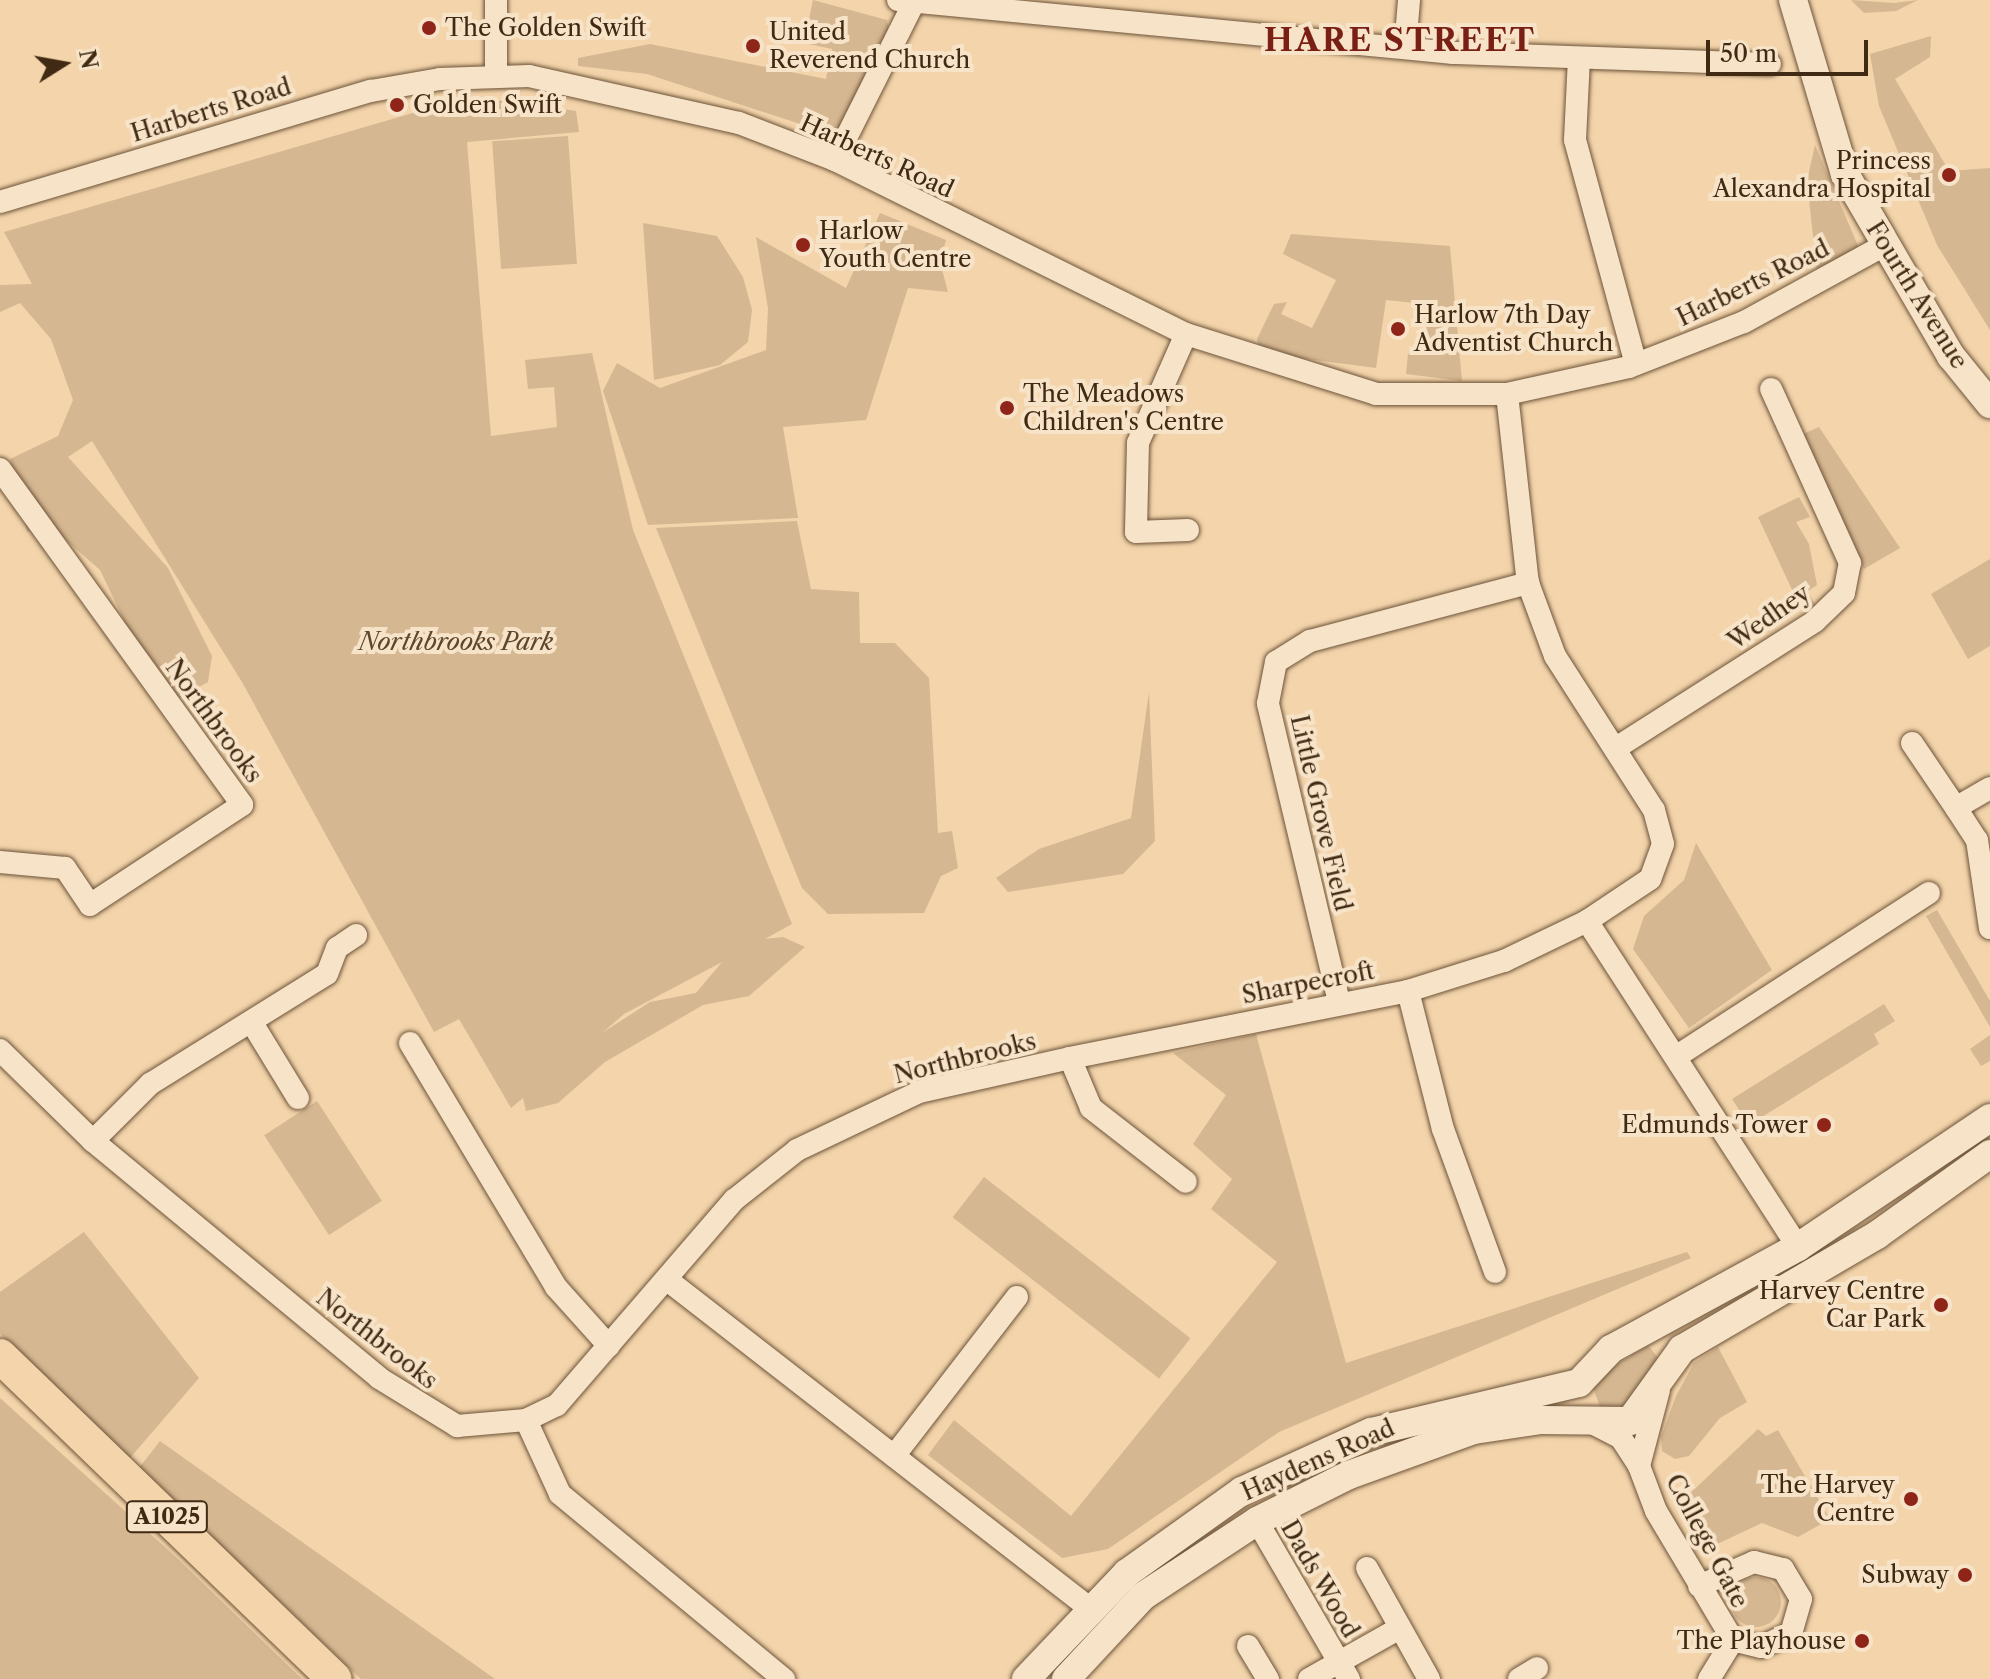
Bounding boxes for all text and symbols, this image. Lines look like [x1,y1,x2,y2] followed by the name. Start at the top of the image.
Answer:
[445,14,646,42] place label: The Golden Swift
[769,18,970,74] place label: United Reverend Church
[420,19,438,37] marker: The Golden Swift
[1264,21,1536,59] district label: HARE STREET
[24,24,104,104] north arrow
[1710,24,1872,74] scale bar
[744,37,762,55] marker: United Reverend Church
[1720,39,1777,68] text: 50 m
[73,47,103,71] text: N
[127,72,295,148] street label: Harberts Road
[413,91,562,119] place label: Golden Swift
[388,96,406,114] marker: Golden Swift
[796,108,958,204] street label: Harberts Road
[1713,147,1931,203] place label: Princess Alexandra Hospital
[1938,164,1960,186] marker: Princess Alexandra Hospital
[1860,216,1974,374] street label: Fourth Avenue
[819,217,971,273] place label: Harlow Youth Centre
[1672,234,1834,332] street label: Harberts Road
[794,236,812,254] marker: Harlow Youth Centre
[1414,301,1613,357] place label: Harlow 7th Day Adventist Church
[1389,320,1407,338] marker: Harlow 7th Day Adventist Church
[1023,380,1224,436] place label: The Meadows Children's Centre
[998,399,1016,417] marker: The Meadows Children's Centre
[1722,578,1816,656] street label: Wedhey
[359,628,553,656] park label: Northbrooks Park
[160,654,268,788] street label: Northbrooks
[1284,712,1358,914] street label: Little Grove Field
[1239,956,1377,1010] street label: Sharpecroft
[891,1026,1039,1090] street label: Northbrooks
[1621,1111,1808,1139] place label: Edmunds Tower
[1815,1116,1833,1134] marker: Edmunds Tower
[1758,1277,1925,1333] place label: Harvey Centre Car Park
[311,1283,443,1395] street label: Northbrooks
[1932,1296,1950,1314] marker: Harvey Centre Car Park
[1237,1413,1399,1507] street label: Haydens Road
[1660,1469,1754,1613] street label: College Gate
[1760,1471,1895,1527] place label: The Harvey Centre
[1902,1490,1920,1508] marker: The Harvey Centre
[125,1499,209,1535] road number: A1025
[1275,1515,1365,1643] street label: Dads Wood
[1861,1561,1949,1589] place label: Subway
[1956,1566,1974,1584] marker: Subway
[1677,1627,1846,1655] place label: The Playhouse
[1853,1632,1871,1650] marker: The Playhouse

